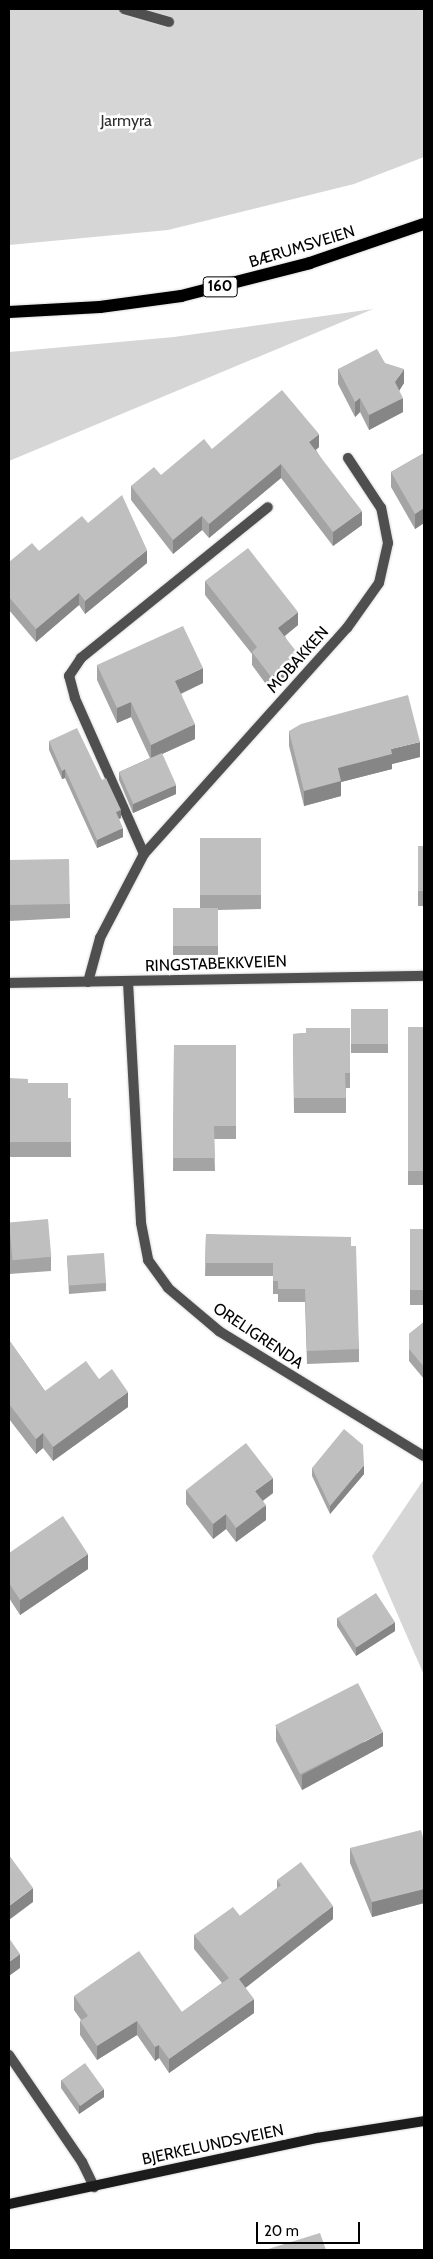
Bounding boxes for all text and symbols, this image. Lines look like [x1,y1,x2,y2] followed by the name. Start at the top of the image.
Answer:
[100,111,152,131] park label: Jarmyra
[247,222,357,272] street label: BÆRUMSVEIEN
[202,274,238,300] road number: 160
[263,623,333,697] street label: MOBAKKEN
[145,952,287,976] street label: RINGSTABEKKVEIEN
[209,1299,307,1373] street label: ORELIGRENDA
[140,2121,286,2169] street label: BJERKELUNDSVEIEN
[258,2212,362,2244] scale bar
[264,2222,299,2240] text: 20 m

